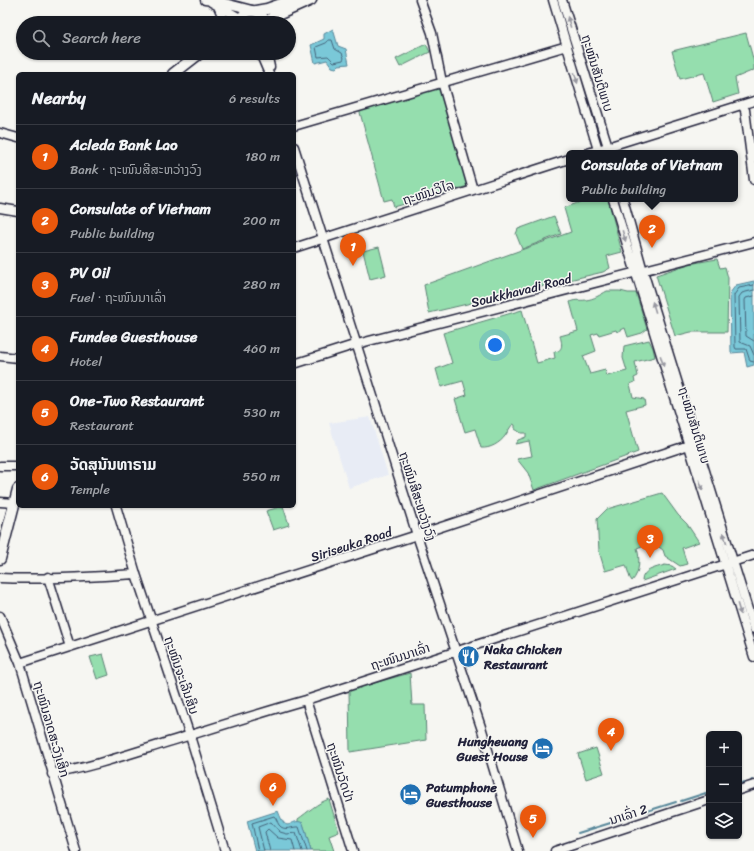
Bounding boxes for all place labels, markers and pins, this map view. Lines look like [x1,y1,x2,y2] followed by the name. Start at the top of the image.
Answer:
[639,215,665,248] pin: 2
[340,233,366,266] pin: 1
[637,525,663,558] pin: 3
[483,638,563,676] place label: Naka Chicken Restaurant
[456,643,482,669] restaurant icon: Naka Chicken Restaurant
[598,718,624,751] pin: 4
[456,730,528,768] place label: Hungheuang Guest House
[530,735,556,761] hotel icon: Hungheuang Guest House
[260,773,286,806] pin: 6
[425,776,497,814] place label: Patumphone Guesthouse
[398,781,424,807] hotel icon: Patumphone Guesthouse
[520,805,546,838] pin: 5

